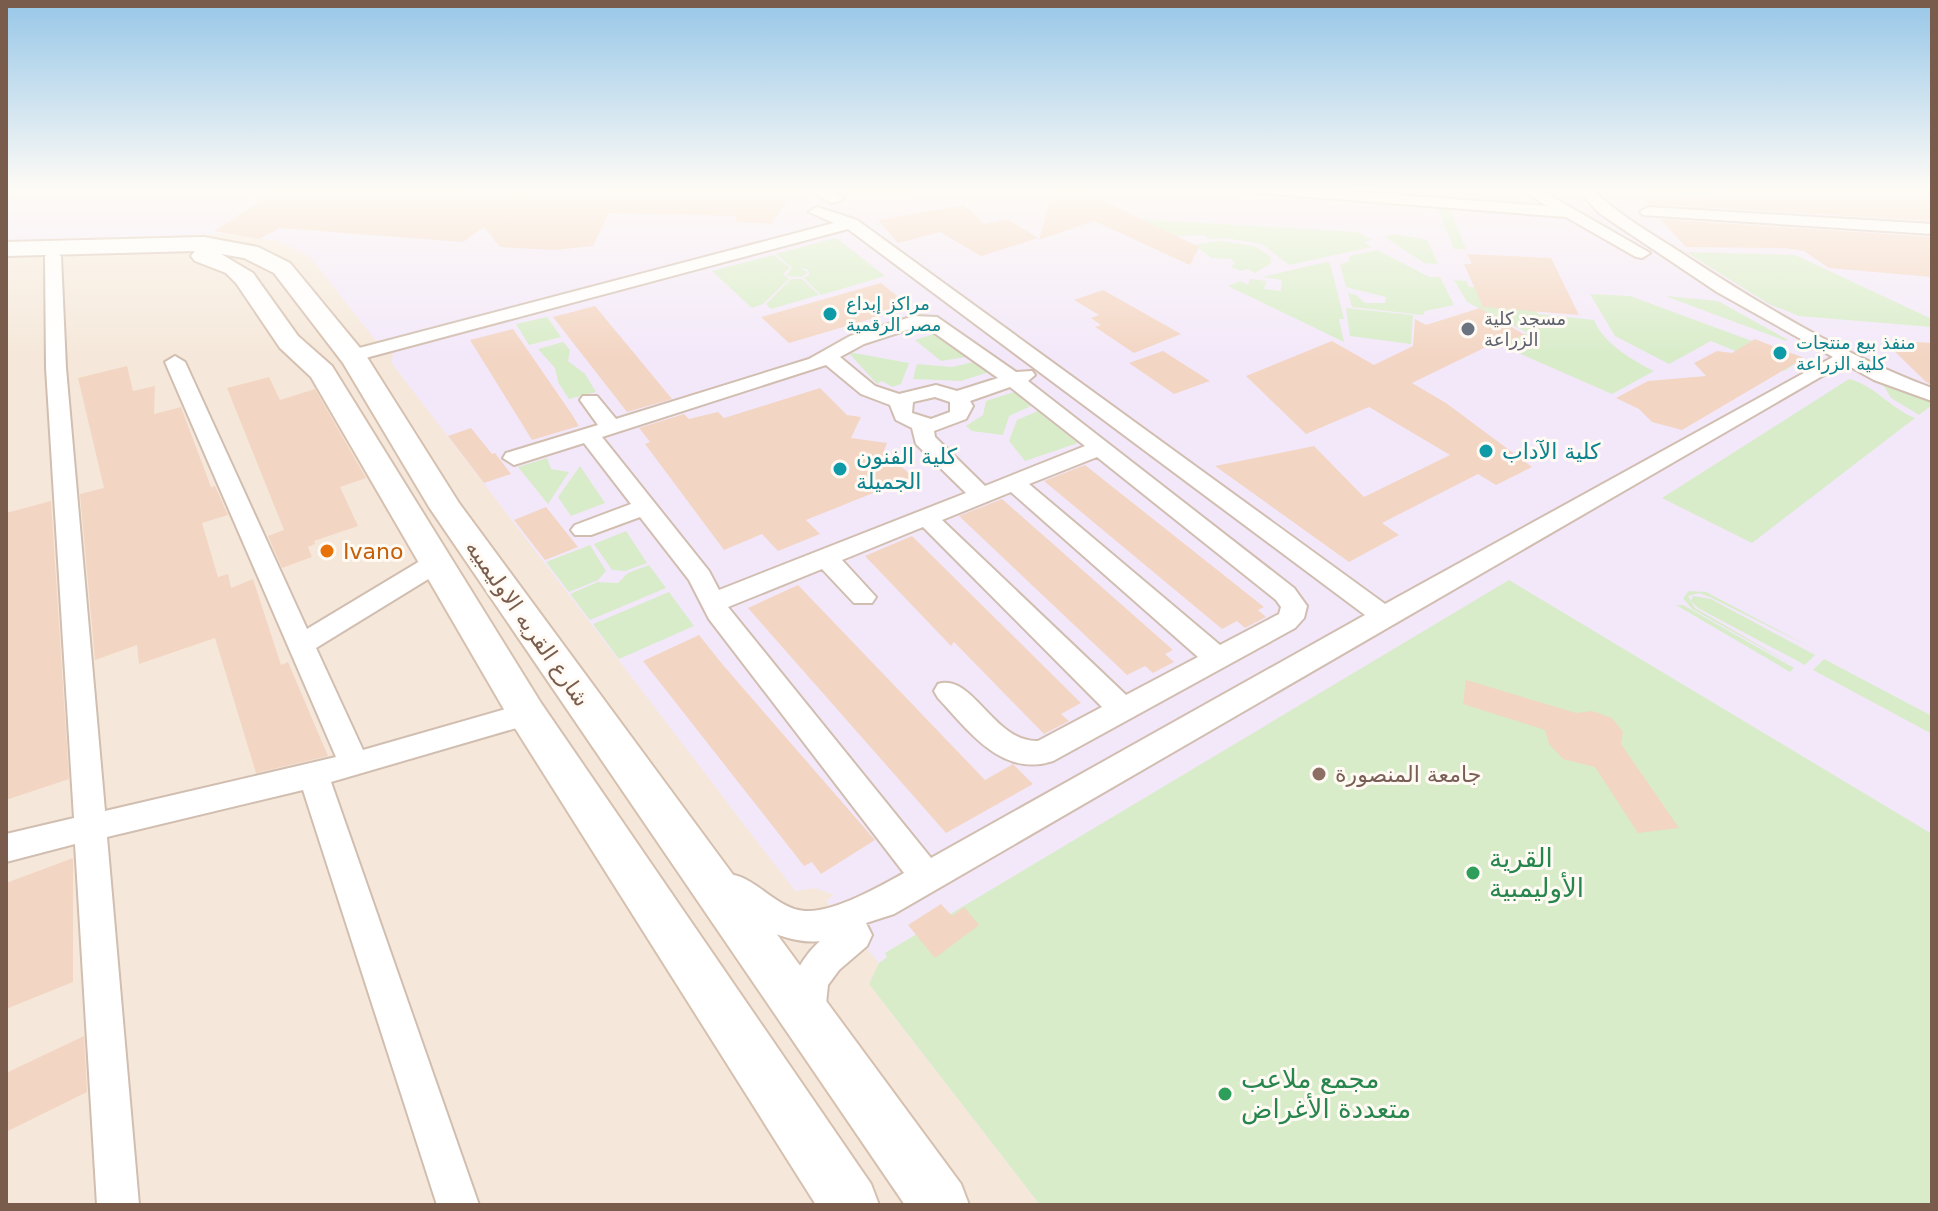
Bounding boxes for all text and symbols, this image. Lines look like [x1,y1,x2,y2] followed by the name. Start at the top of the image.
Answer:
[846,293,941,336] place label: مراكز إبداع مصر الرقمية
[821,305,839,323] marker: مراكز إبداع مصر الرقمية
[1484,308,1566,351] place label: مسجد كلية الزراعة
[1459,320,1477,338] marker: مسجد كلية الزراعة
[1796,332,1916,375] place label: منفذ بيع منتجات كلية الزراعة
[1771,344,1789,362] marker: منفذ بيع منتجات كلية الزراعة
[1502,439,1601,464] place label: كلية الآداب
[1477,442,1495,460] marker: كلية الآداب
[856,444,958,494] place label: كلية الفنون الجميلة
[831,460,849,478] marker: كلية الفنون الجميلة
[461,535,594,711] street label: شارع القريه الاوليمبيه
[343,539,403,564] place label: Ivano
[318,542,336,560] marker: Ivano
[1335,762,1481,787] place label: جامعة المنصورة
[1310,765,1328,783] marker: جامعة المنصورة
[1489,843,1584,904] place label: القرية الأوليمبية
[1464,864,1482,882] marker: القرية الأوليمبية
[1241,1064,1411,1125] place label: مجمع ملاعب متعددة الأغراض
[1216,1085,1234,1103] marker: مجمع ملاعب متعددة الأغراض

